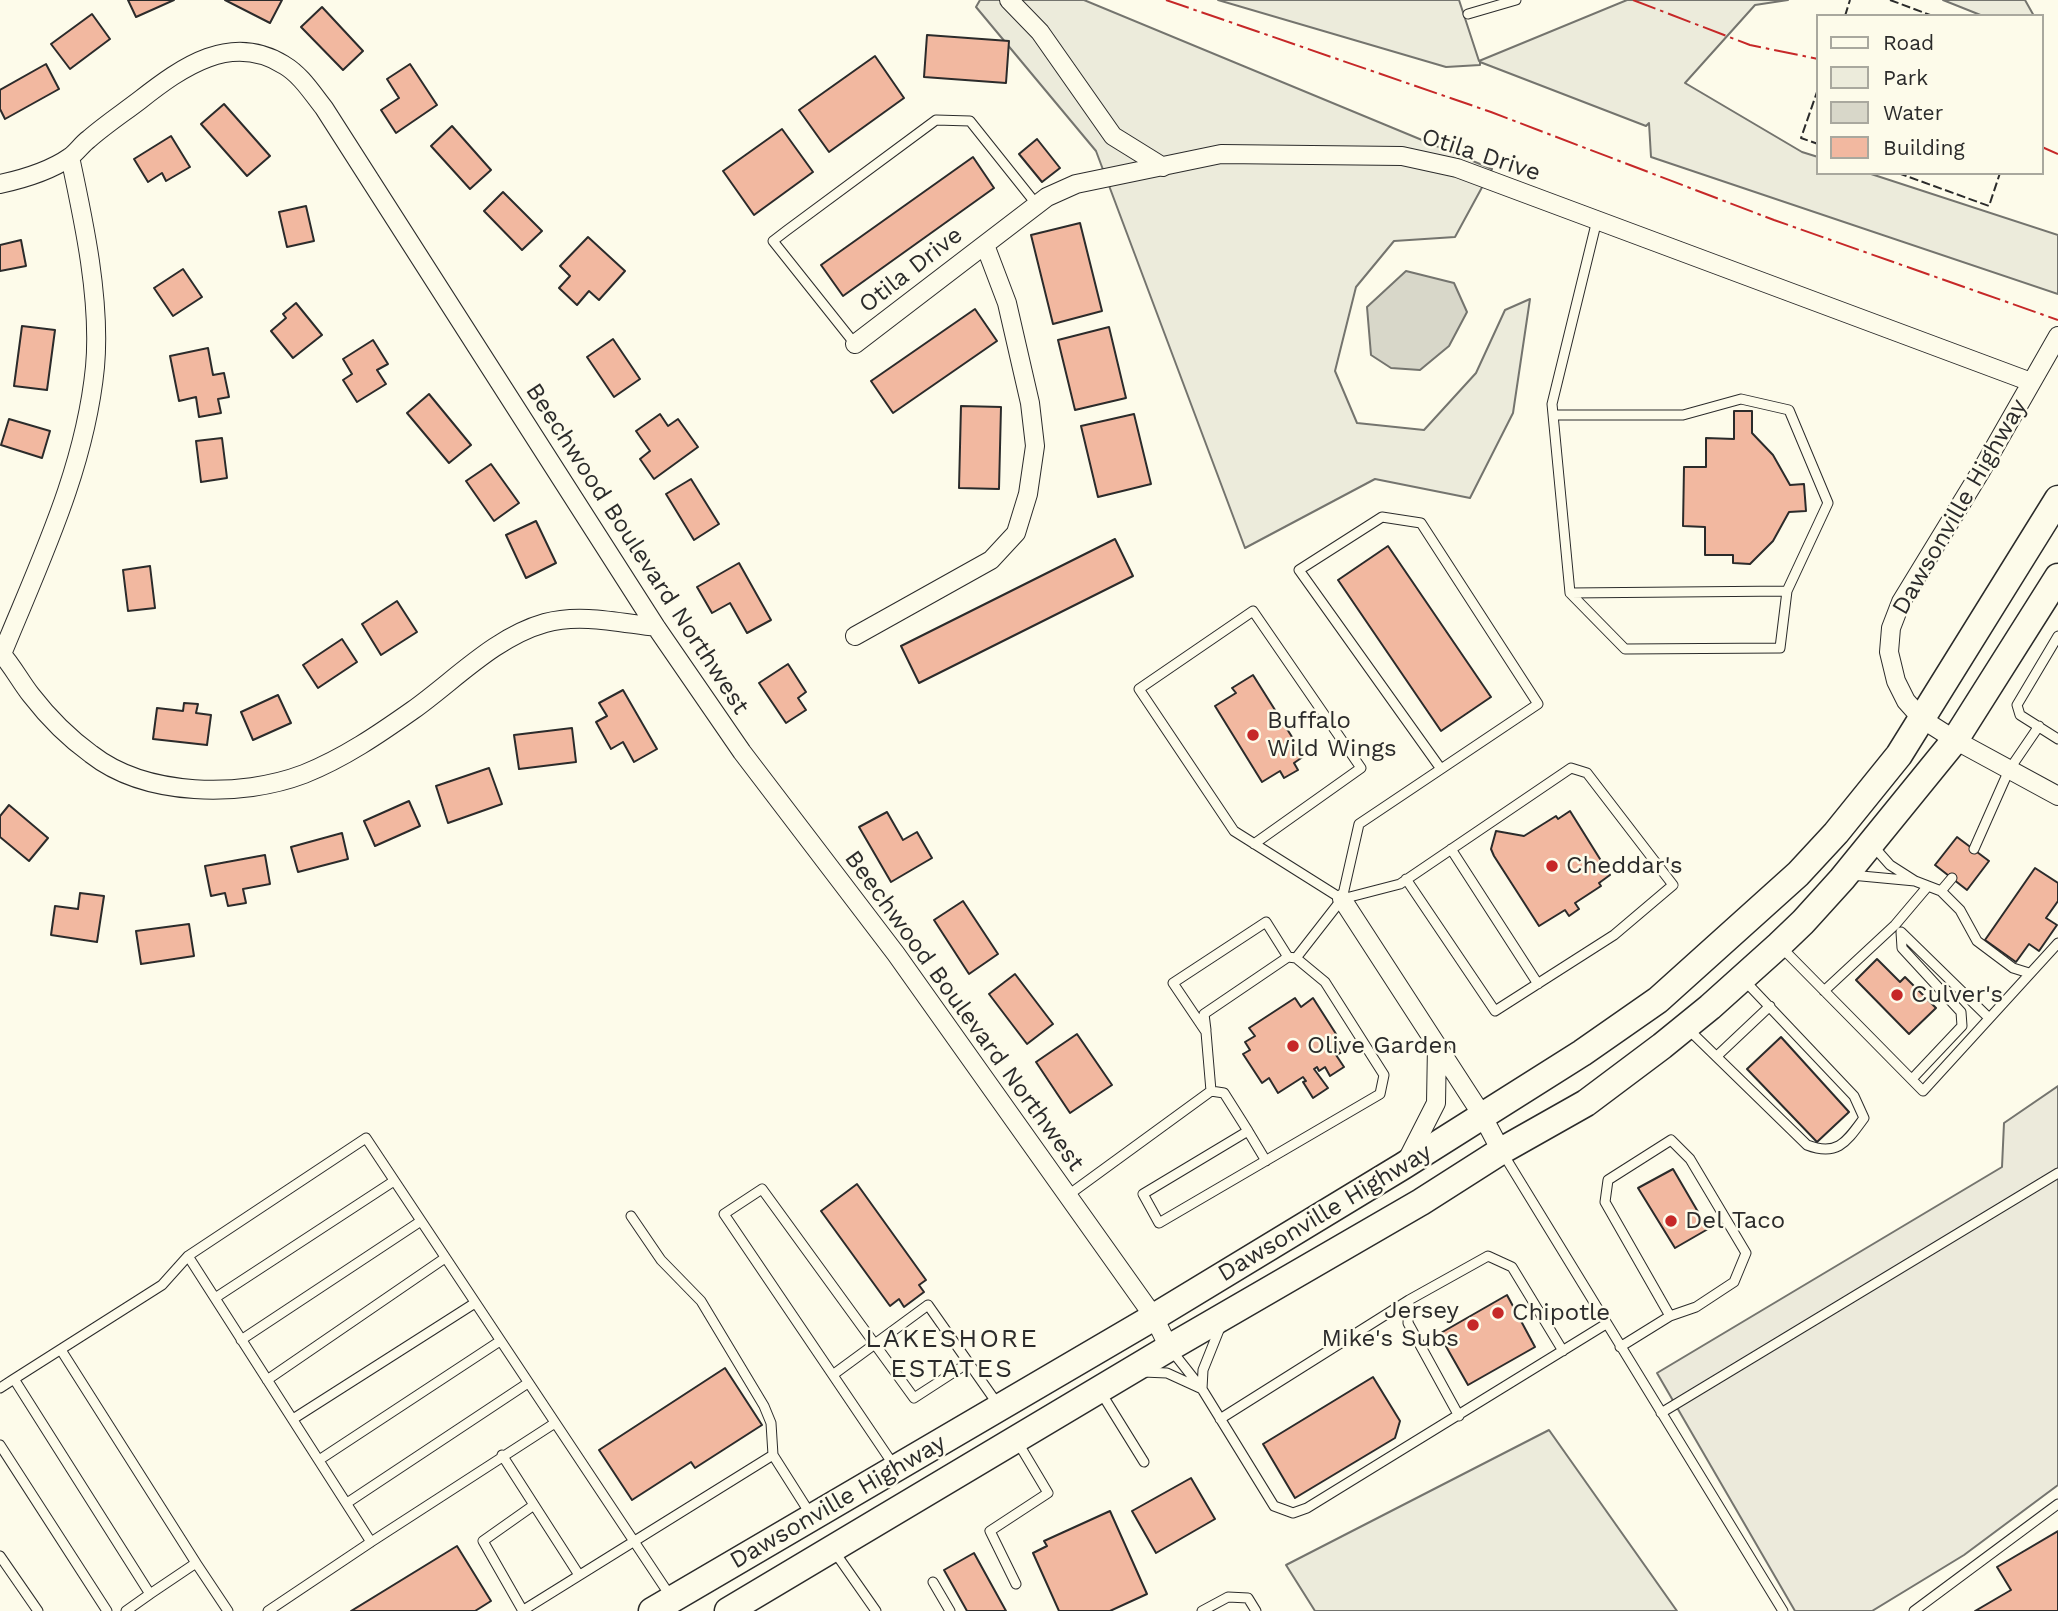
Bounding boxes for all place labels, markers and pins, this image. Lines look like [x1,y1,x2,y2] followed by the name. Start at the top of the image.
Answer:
[1267,707,1397,763] place label: Buffalo Wild Wings
[1245,727,1261,743] marker: Buffalo Wild Wings
[1566,852,1683,880] place label: Cheddar's
[1544,858,1560,874] marker: Cheddar's
[1911,981,2003,1009] place label: Culver's
[1889,987,1905,1003] marker: Culver's
[1307,1032,1457,1060] place label: Olive Garden
[1285,1038,1301,1054] marker: Olive Garden
[1685,1207,1785,1235] place label: Del Taco
[1663,1213,1679,1229] marker: Del Taco
[1322,1297,1459,1353] place label: Jersey Mike's Subs
[1512,1299,1610,1327] place label: Chipotle
[1490,1305,1506,1321] marker: Chipotle
[1465,1317,1481,1333] marker: Jersey Mike's Subs

